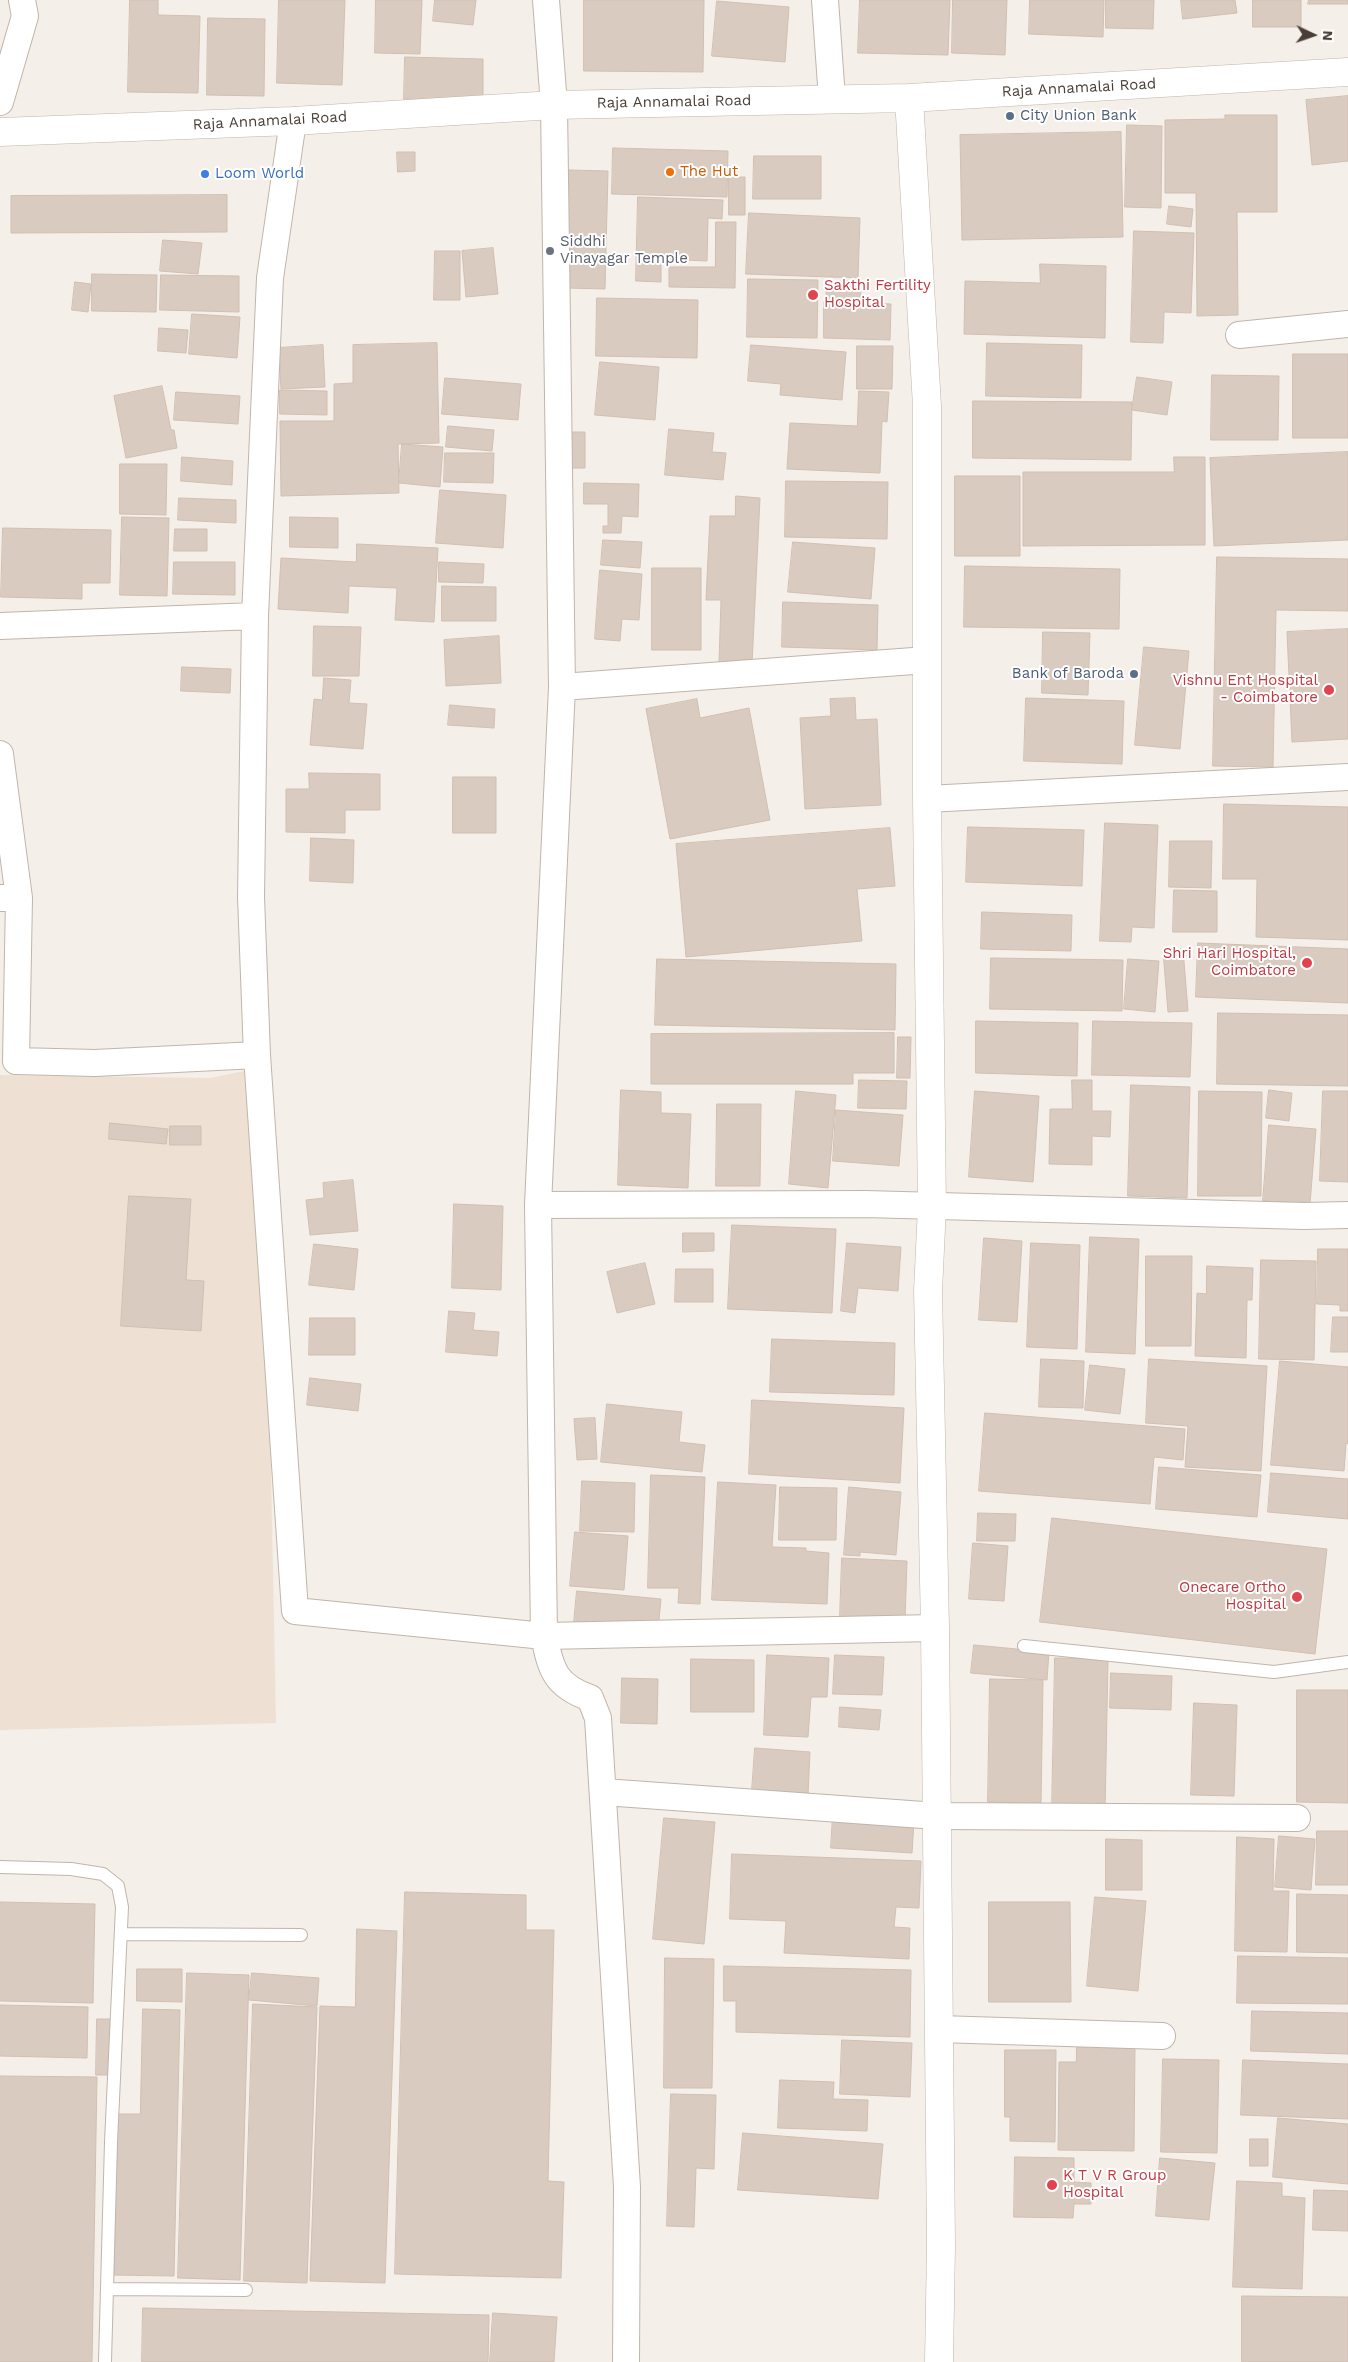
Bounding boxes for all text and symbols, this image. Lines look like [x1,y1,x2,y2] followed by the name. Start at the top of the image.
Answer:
[1288,10,1338,60] north arrow
[1320,30,1336,41] text: N
[1001,75,1157,101] street label: Raja Annamalai Road
[597,92,751,112] street label: Raja Annamalai Road
[1020,107,1137,125] place label: City Union Bank
[192,108,348,134] street label: Raja Annamalai Road
[1004,110,1016,122] marker: City Union Bank
[680,163,738,181] place label: The Hut
[215,165,304,183] place label: Loom World
[664,166,676,178] marker: The Hut
[199,168,211,180] marker: Loom World
[560,233,688,268] place label: Siddhi Vinayagar Temple
[544,245,556,257] marker: Siddhi Vinayagar Temple
[824,277,931,312] place label: Sakthi Fertility Hospital
[806,288,820,302] marker: Sakthi Fertility Hospital
[1012,665,1124,683] place label: Bank of Baroda
[1128,668,1140,680] marker: Bank of Baroda
[1173,672,1318,707] place label: Vishnu Ent Hospital - Coimbatore
[1322,683,1336,697] marker: Vishnu Ent Hospital - Coimbatore
[1163,945,1296,980] place label: Shri Hari Hospital, Coimbatore
[1300,956,1314,970] marker: Shri Hari Hospital, Coimbatore
[1179,1579,1286,1614] place label: Onecare Ortho Hospital
[1290,1590,1304,1604] marker: Onecare Ortho Hospital
[1063,2167,1166,2202] place label: K T V R Group Hospital
[1045,2178,1059,2192] marker: K T V R Group Hospital

